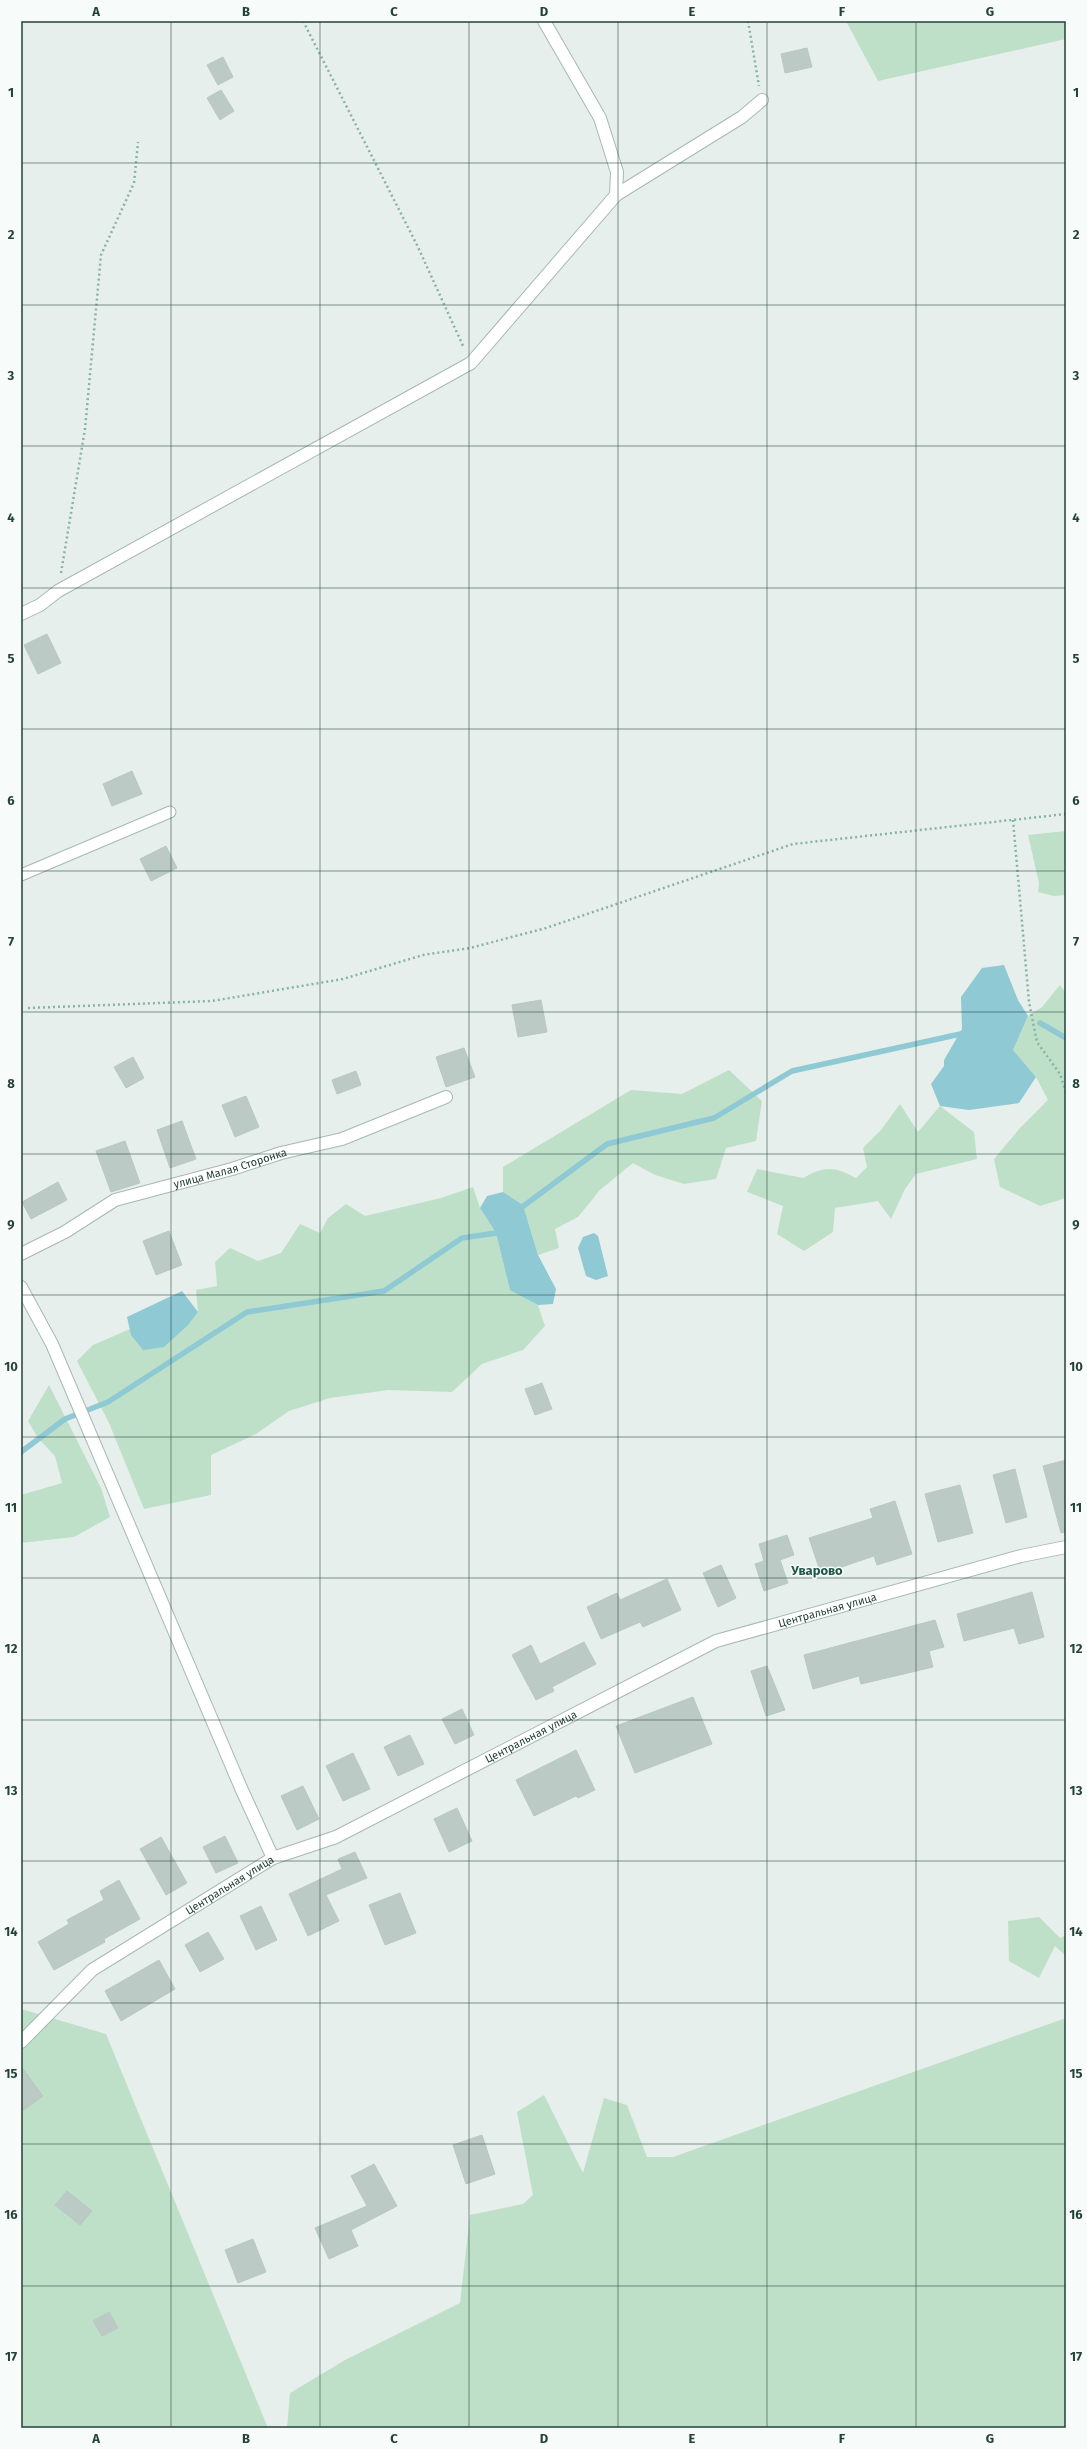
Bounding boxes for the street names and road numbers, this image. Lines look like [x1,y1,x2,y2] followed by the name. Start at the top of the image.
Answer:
[172,1145,288,1191] street label: улица Малая Сторонка
[777,1590,878,1630] street label: Центральная улица
[483,1707,579,1766] street label: Центральная улица
[183,1853,276,1917] street label: Центральная улица

